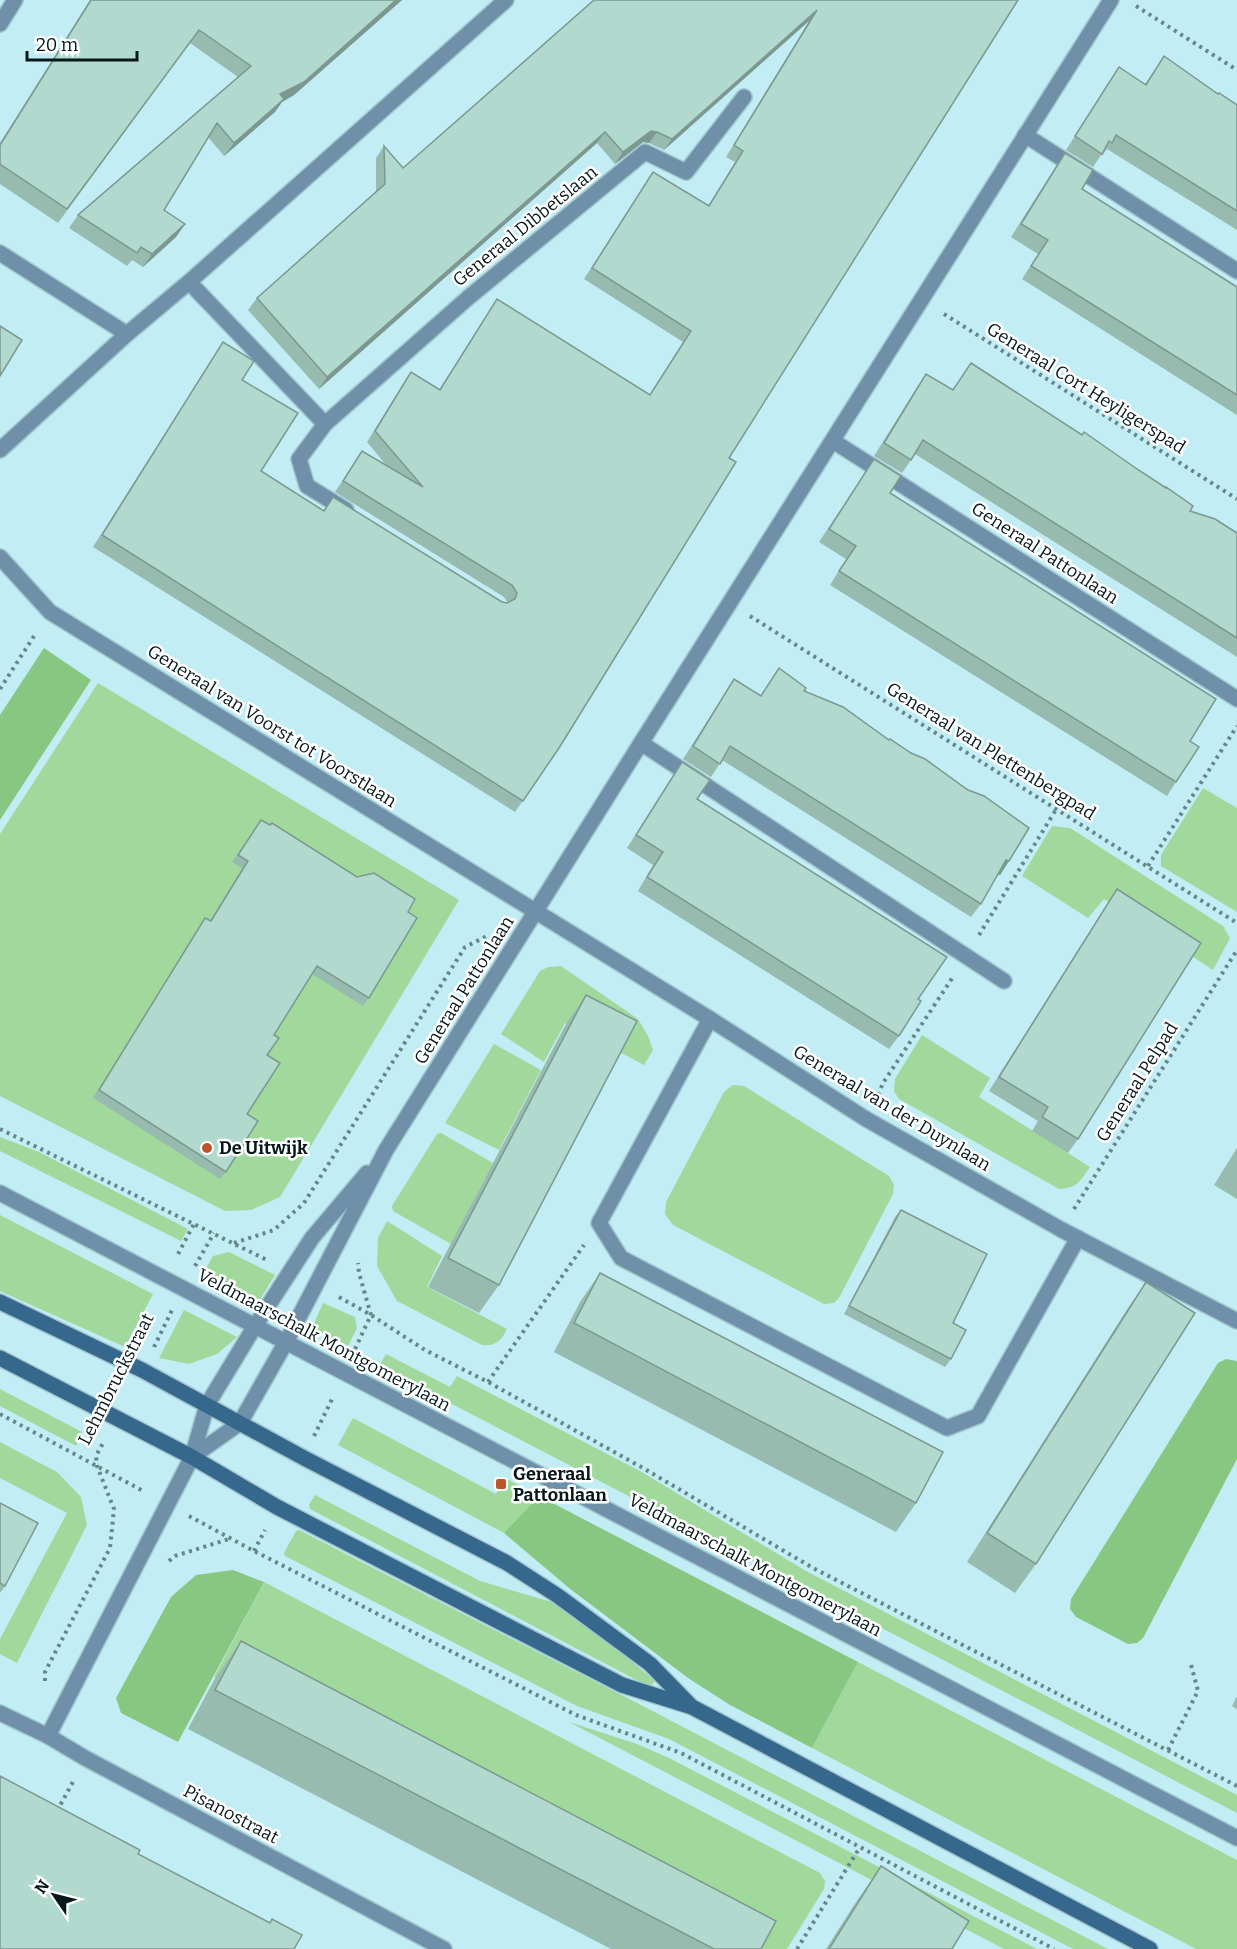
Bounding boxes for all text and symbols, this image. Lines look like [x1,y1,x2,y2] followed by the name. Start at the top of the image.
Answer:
[27,24,136,62] scale bar
[36,34,78,56] text: 20 m
[448,160,602,291] street label: Generaal Dibbetslaan
[983,318,1190,459] street label: Generaal Cort Heyligerspad
[967,497,1123,609] street label: Generaal Pattonlaan
[143,640,401,812] street label: Generaal van Voorst tot Voorstlaan
[882,677,1100,825] street label: Generaal van Plettenbergpad
[409,911,519,1068] street label: Generaal Pattonlaan
[1091,1018,1183,1146] street label: Generaal Pelpad
[789,1040,995,1176] street label: Generaal van der Duynlaan
[219,1137,308,1159] place label: De Uitwijk
[200,1141,214,1155] marker: De Uitwijk
[194,1264,455,1417] street label: Veldmaarschalk Montgomerylaan
[73,1309,159,1448] street label: Lehmbruckstraat
[513,1463,607,1506] place label: Generaal Pattonlaan
[494,1477,508,1491] marker: Generaal Pattonlaan
[625,1489,886,1642] street label: Veldmaarschalk Montgomerylaan
[180,1780,283,1849] street label: Pisanostraat
[24,1865,84,1925] north arrow
[31,1876,53,1897] text: N

